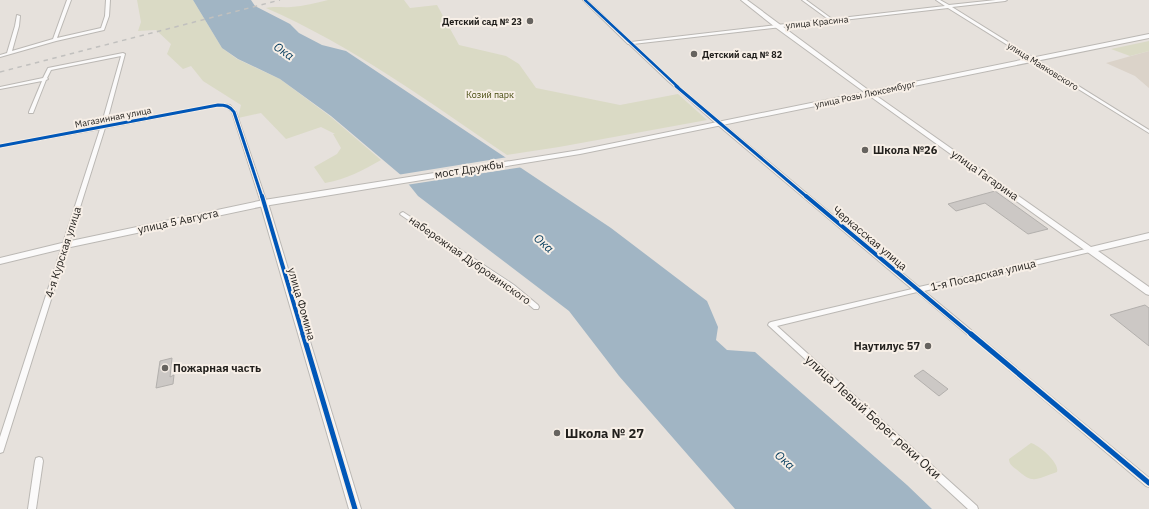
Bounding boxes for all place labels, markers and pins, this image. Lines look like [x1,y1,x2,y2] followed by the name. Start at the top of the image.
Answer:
[442,16,522,27] place label: Детский сад № 23
[525,16,535,26] marker: Детский сад № 23
[689,49,699,59] marker: Детский сад № 82
[702,49,782,60] place label: Детский сад № 82
[873,143,938,157] place label: Школа №26
[860,145,870,155] marker: Школа №26
[854,339,920,353] place label: Наутилус 57
[923,341,933,351] marker: Наутилус 57
[173,361,261,375] place label: Пожарная часть
[160,363,170,373] marker: Пожарная часть
[565,425,644,442] place label: Школа № 27
[552,428,562,438] marker: Школа № 27

